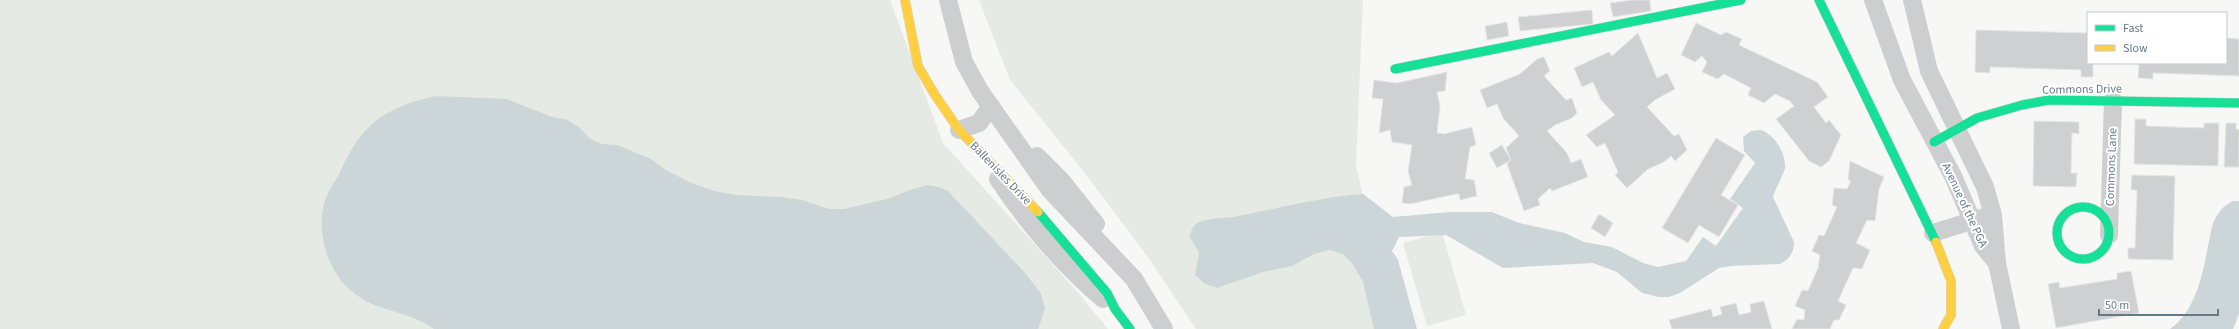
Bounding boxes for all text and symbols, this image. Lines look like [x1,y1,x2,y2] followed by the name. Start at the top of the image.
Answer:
[2087,12,2227,64] legend
[2123,20,2143,37] text: Fast
[2123,40,2148,57] text: Slow
[2042,80,2122,99] street label: Commons Drive
[2102,128,2121,206] street label: Commons Lane
[966,138,1035,209] street label: Ballenisles Drive
[1938,160,1992,251] street label: Avenue of the PGA
[2099,291,2218,317] scale bar
[2105,297,2129,314] text: 50 m

